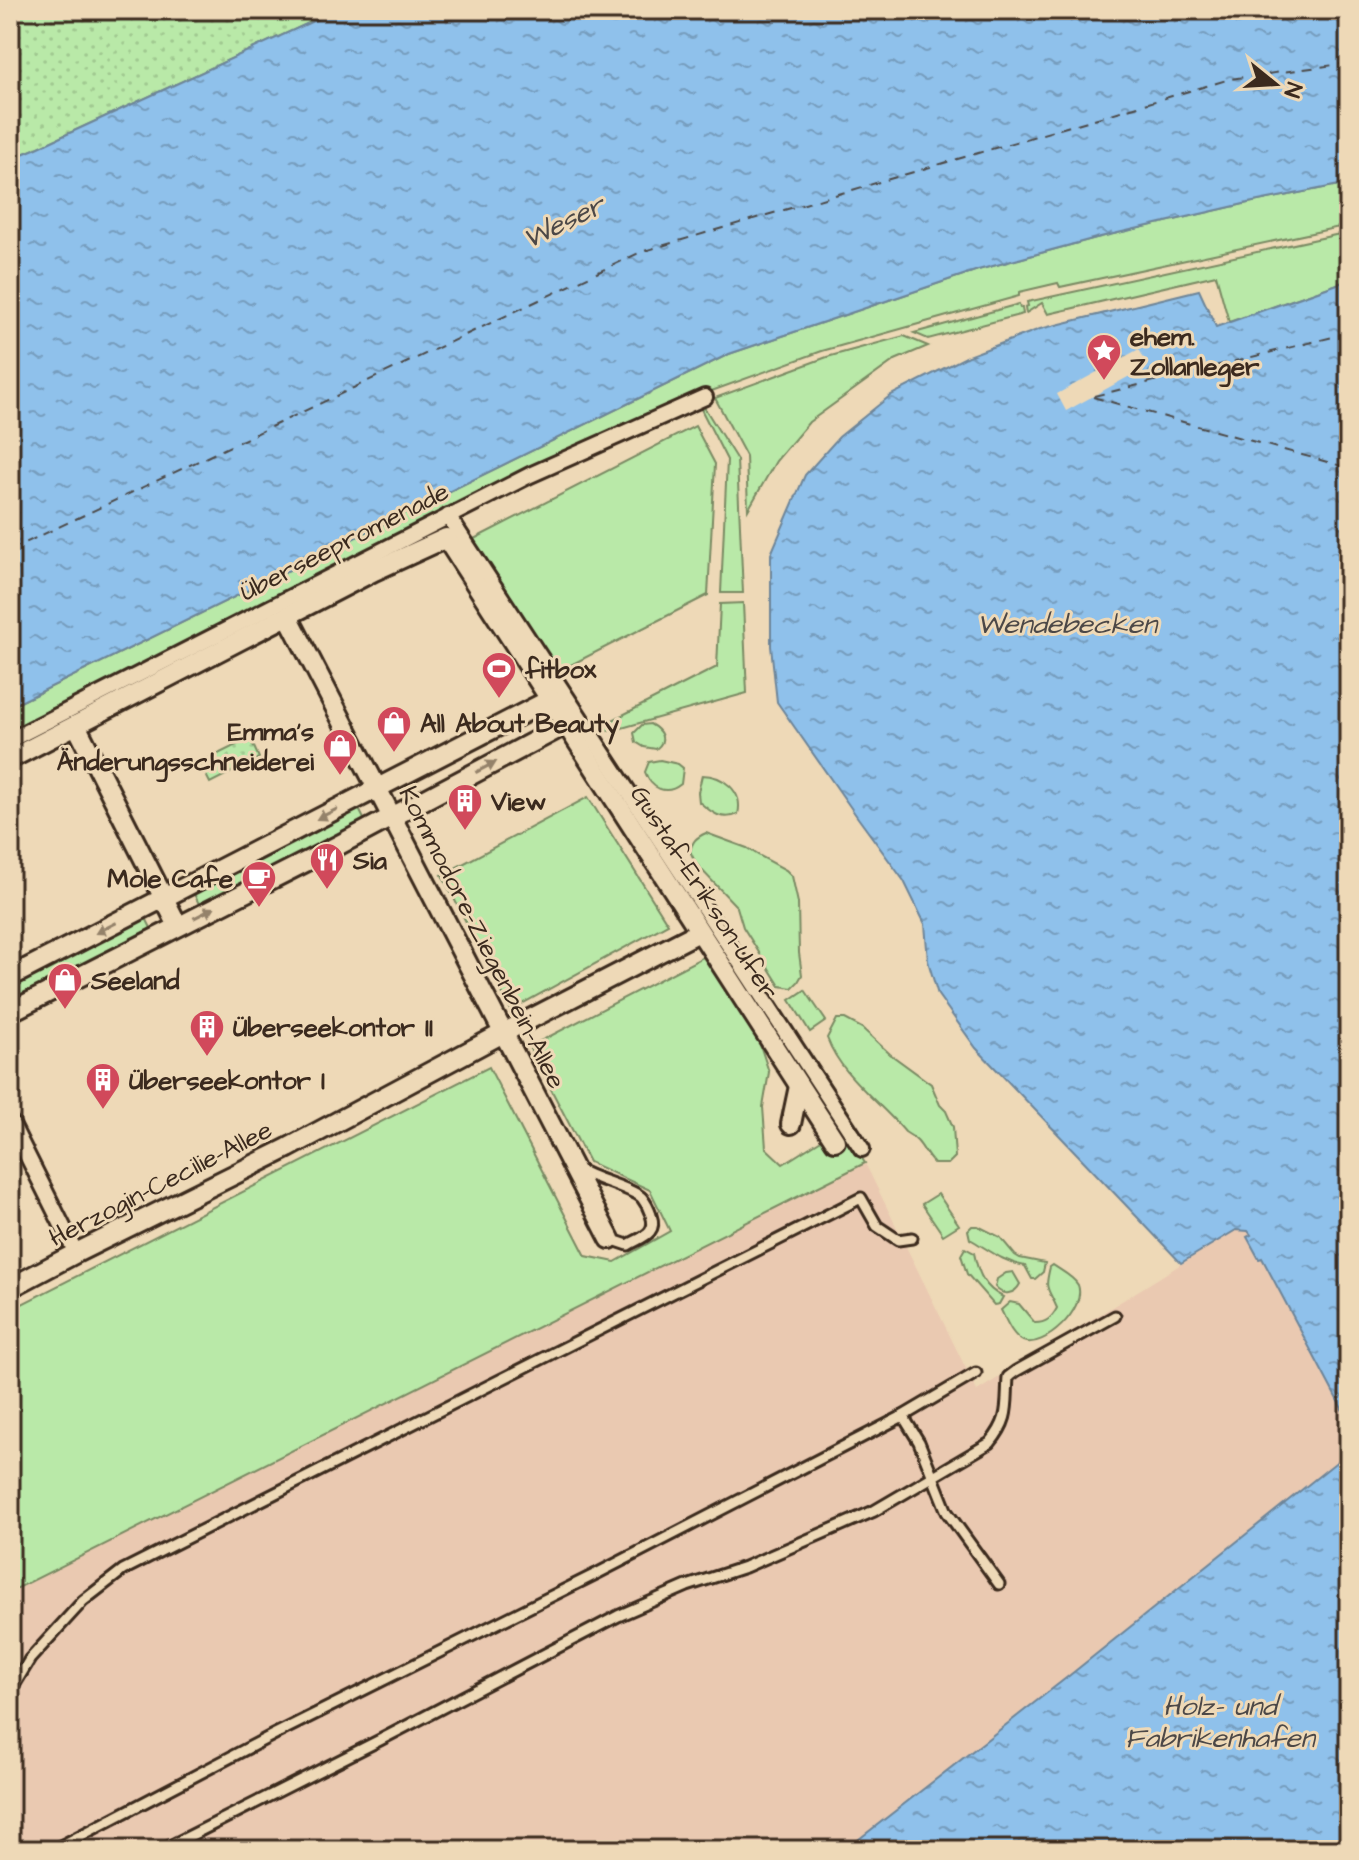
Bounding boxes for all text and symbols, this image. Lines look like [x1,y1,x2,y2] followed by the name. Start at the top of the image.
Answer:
[1235,44,1315,124] north arrow
[1276,78,1309,101] text: N
[516,185,613,259] water label: Weser
[1130,319,1260,388] place label: ehem. Zollanleger
[1085,332,1123,382] place icon: ehem. Zollanleger
[234,474,455,610] street label: Überseepromenade
[977,605,1159,644] water label: Wendebecken
[480,650,518,700] sports icon: fitbox
[524,652,597,688] place label: fitbox
[375,704,413,754] shop icon: All About Beauty
[420,706,620,745] place label: All About Beauty
[57,714,314,783] place label: Emma’s Änderungsschneiderei
[321,727,359,777] shop icon: Emma’s Änderungsschneiderei
[475,761,498,774] one-way arrow
[621,779,787,1006] street label: Gustaf-Erikson-Ufer
[388,780,574,1096] street label: Kommodore-Ziegenbein-Allee
[446,782,484,832] building icon: View
[490,784,546,820] place label: View
[315,808,338,821] one-way arrow
[308,841,346,891] restaurant icon: Sia
[352,843,388,879] place label: Sia
[240,859,278,909] cafe icon: Mole Cafe
[107,861,233,897] place label: Mole Cafe
[193,906,216,920] one-way arrow
[95,921,118,934] one-way arrow
[46,961,84,1011] shop icon: Seeland
[90,963,180,999] place label: Seeland
[188,1008,226,1058] building icon: Überseekontor II
[233,1010,433,1046] place label: Überseekontor II
[84,1061,122,1111] building icon: Überseekontor I
[129,1063,325,1099] place label: Überseekontor I
[43,1112,279,1258] street label: Herzogin-Cecilie-Allee
[1125,1687,1317,1758] water label: Holz- und Fabrikenhafen

